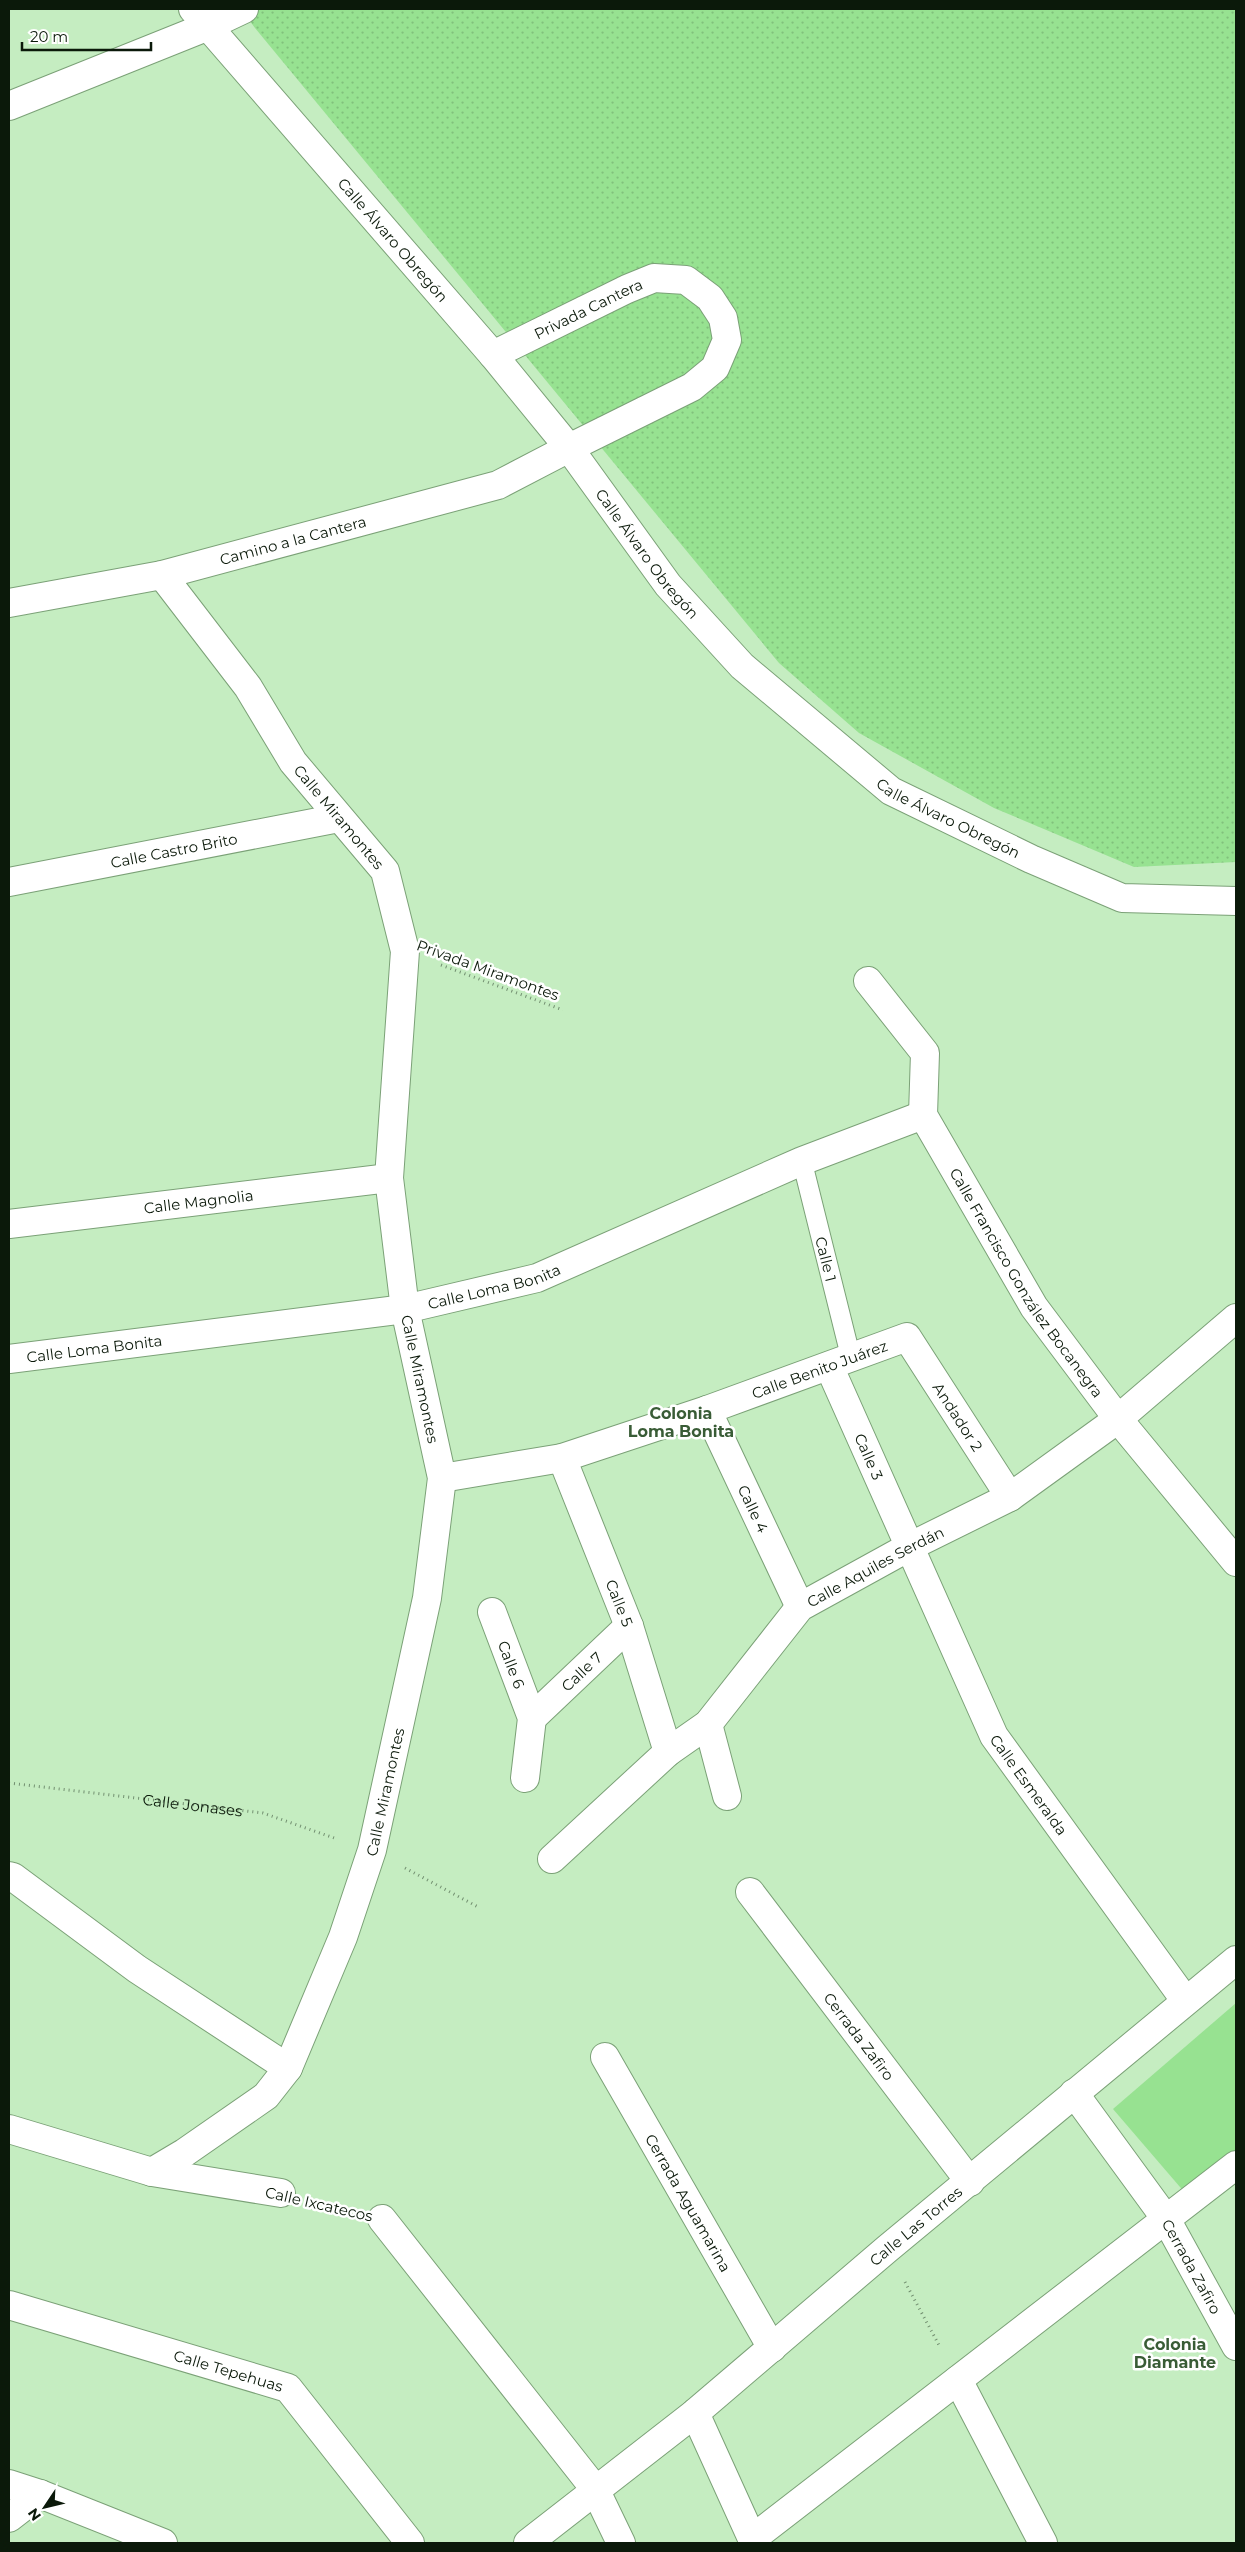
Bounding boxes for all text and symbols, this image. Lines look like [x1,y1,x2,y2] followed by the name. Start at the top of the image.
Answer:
[22,20,151,52] scale bar
[30,27,68,46] text: 20 m
[334,174,452,306] street label: Calle Álvaro Obregón
[531,274,645,343] street label: Privada Cantera
[592,485,703,622] street label: Calle Álvaro Obregón
[217,511,368,569] street label: Camino a la Cantera
[290,761,388,873] street label: Calle Miramontes
[873,773,1024,862] street label: Calle Álvaro Obregón
[109,828,239,872] street label: Calle Castro Brito
[414,935,562,1005] street label: Privada Miramontes
[946,1164,1108,1401] street label: Calle Francisco González Bocanegra
[143,1185,255,1217] street label: Calle Magnolia
[812,1234,841,1284] street label: Calle 1
[426,1259,563,1313] street label: Calle Loma Bonita
[397,1313,443,1445] street label: Calle Miramontes
[25,1330,163,1366] street label: Calle Loma Bonita
[749,1335,890,1402] street label: Calle Benito Juárez
[929,1379,987,1455] street label: Andador 2
[628,1404,734,1441] district label: Colonia Loma Bonita
[851,1430,888,1483] street label: Calle 3
[734,1482,773,1535] street label: Calle 4
[803,1522,947,1611] street label: Calle Aquiles Serdán
[602,1577,638,1629] street label: Calle 5
[494,1638,529,1691] street label: Calle 6
[557,1647,606,1695] street label: Calle 7
[361,1726,408,1859] street label: Calle Miramontes
[986,1730,1072,1839] street label: Calle Esmeralda
[142,1789,244,1820] street label: Calle Jonases
[820,1988,899,2084] street label: Cerrada Zafiro
[642,2130,736,2275] street label: Cerrada Aguamarina
[263,2182,375,2226] street label: Calle Ixcatecos
[865,2182,966,2270] street label: Calle Las Torres
[1158,2215,1226,2317] street label: Cerrada Zafiro
[1134,2335,1216,2372] district label: Colonia Diamante
[172,2345,285,2396] street label: Calle Tepehuas
[20,2482,70,2532] north arrow
[24,2505,45,2524] text: N

